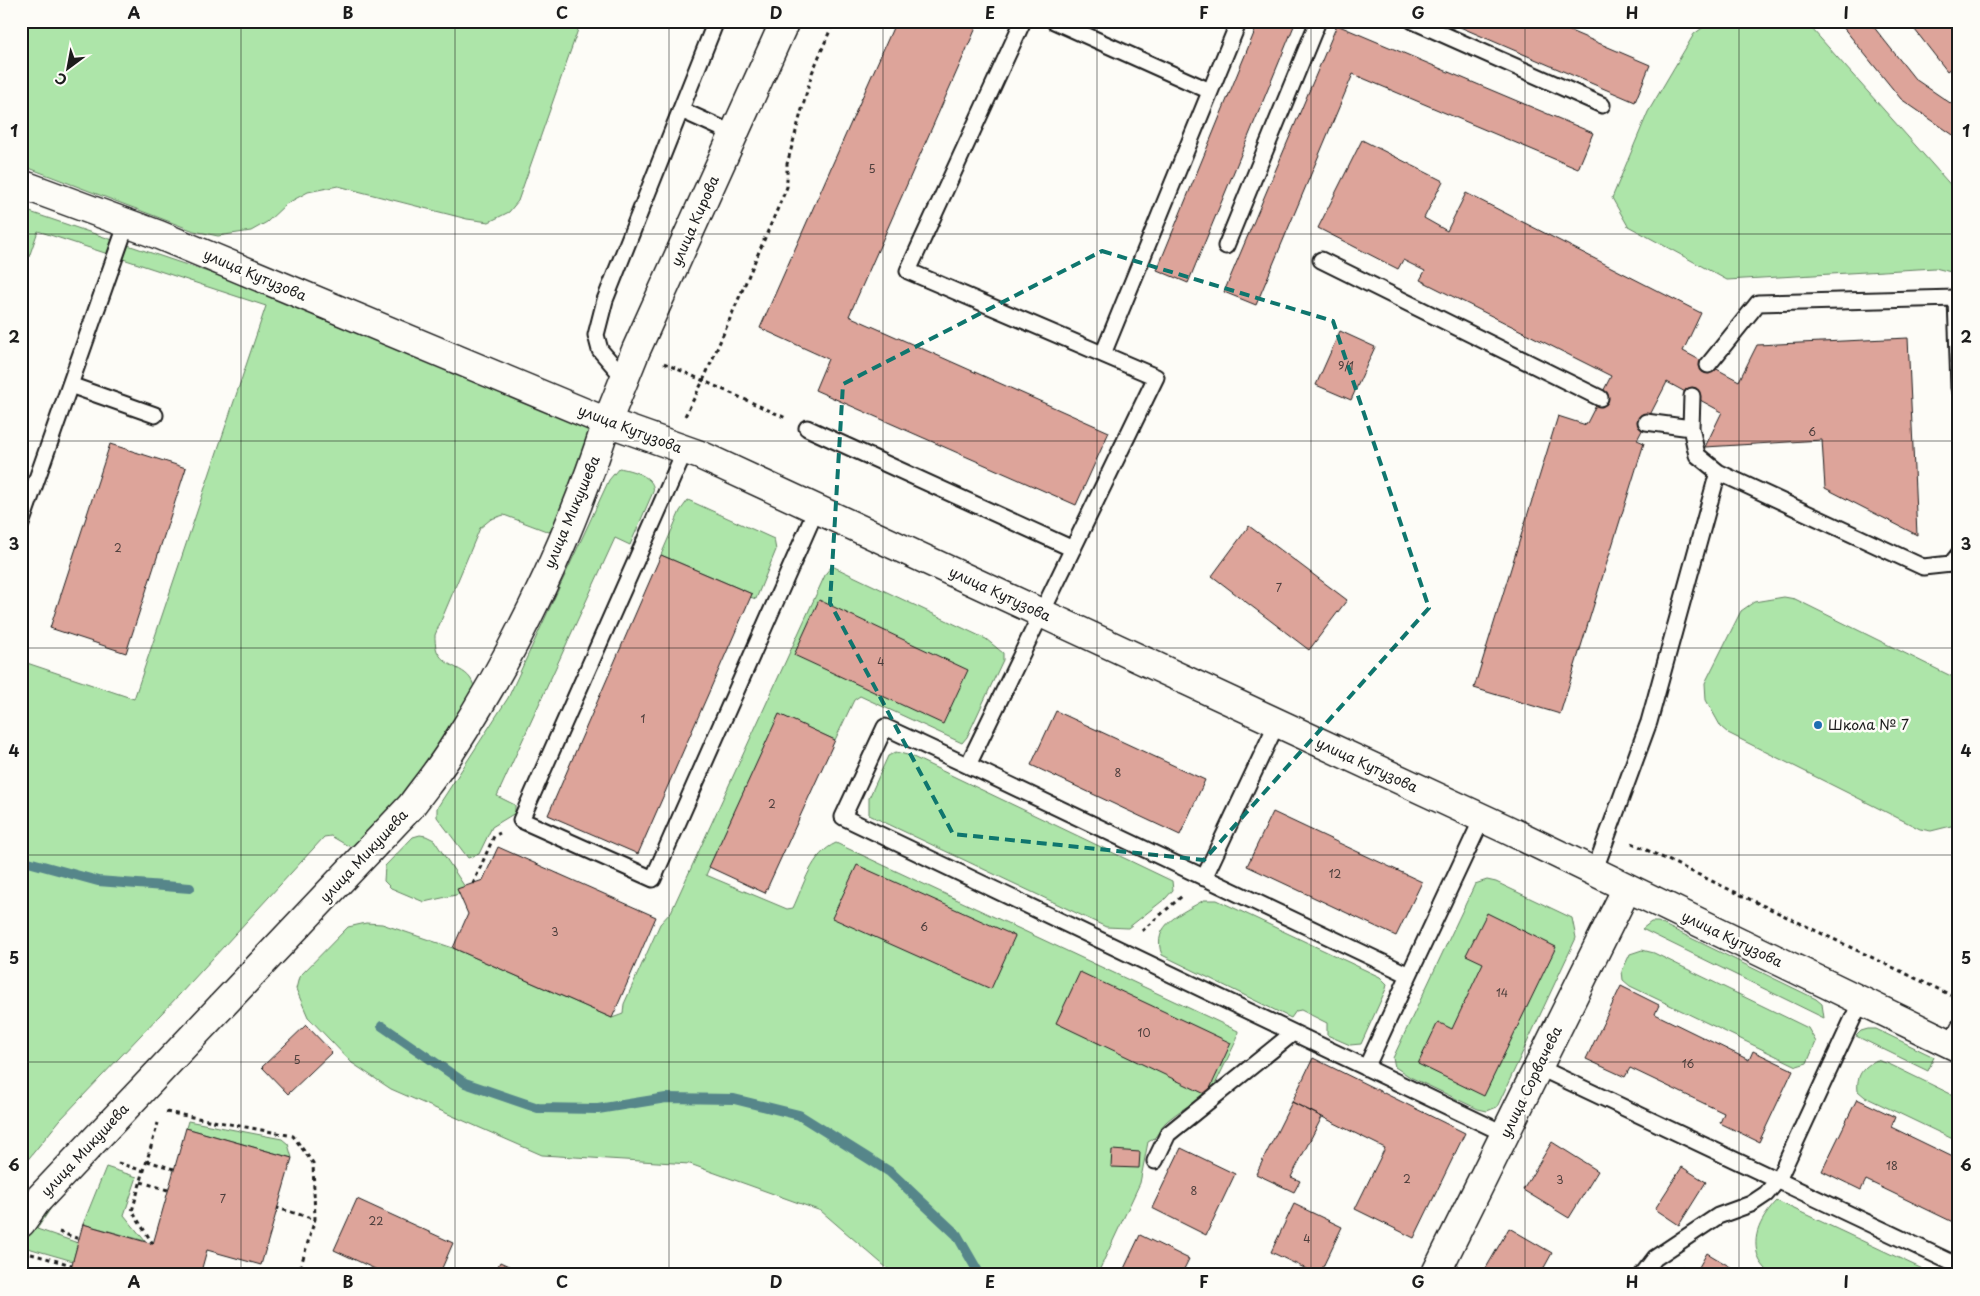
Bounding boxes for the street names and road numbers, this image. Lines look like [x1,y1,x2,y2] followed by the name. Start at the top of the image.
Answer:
[665,172,724,270] street label: улица Кирова
[200,243,310,306] street label: улица Кутузова
[575,399,686,458] street label: улица Кутузова
[538,452,605,571] street label: улица Микушева
[946,561,1055,626] street label: улица Кутузова
[1313,732,1422,797] street label: улица Кутузова
[315,804,413,907] street label: улица Микушева
[1678,905,1787,972] street label: улица Кутузова
[1494,1022,1567,1141] street label: улица Сорвачева
[36,1098,134,1201] street label: улица Микушева

